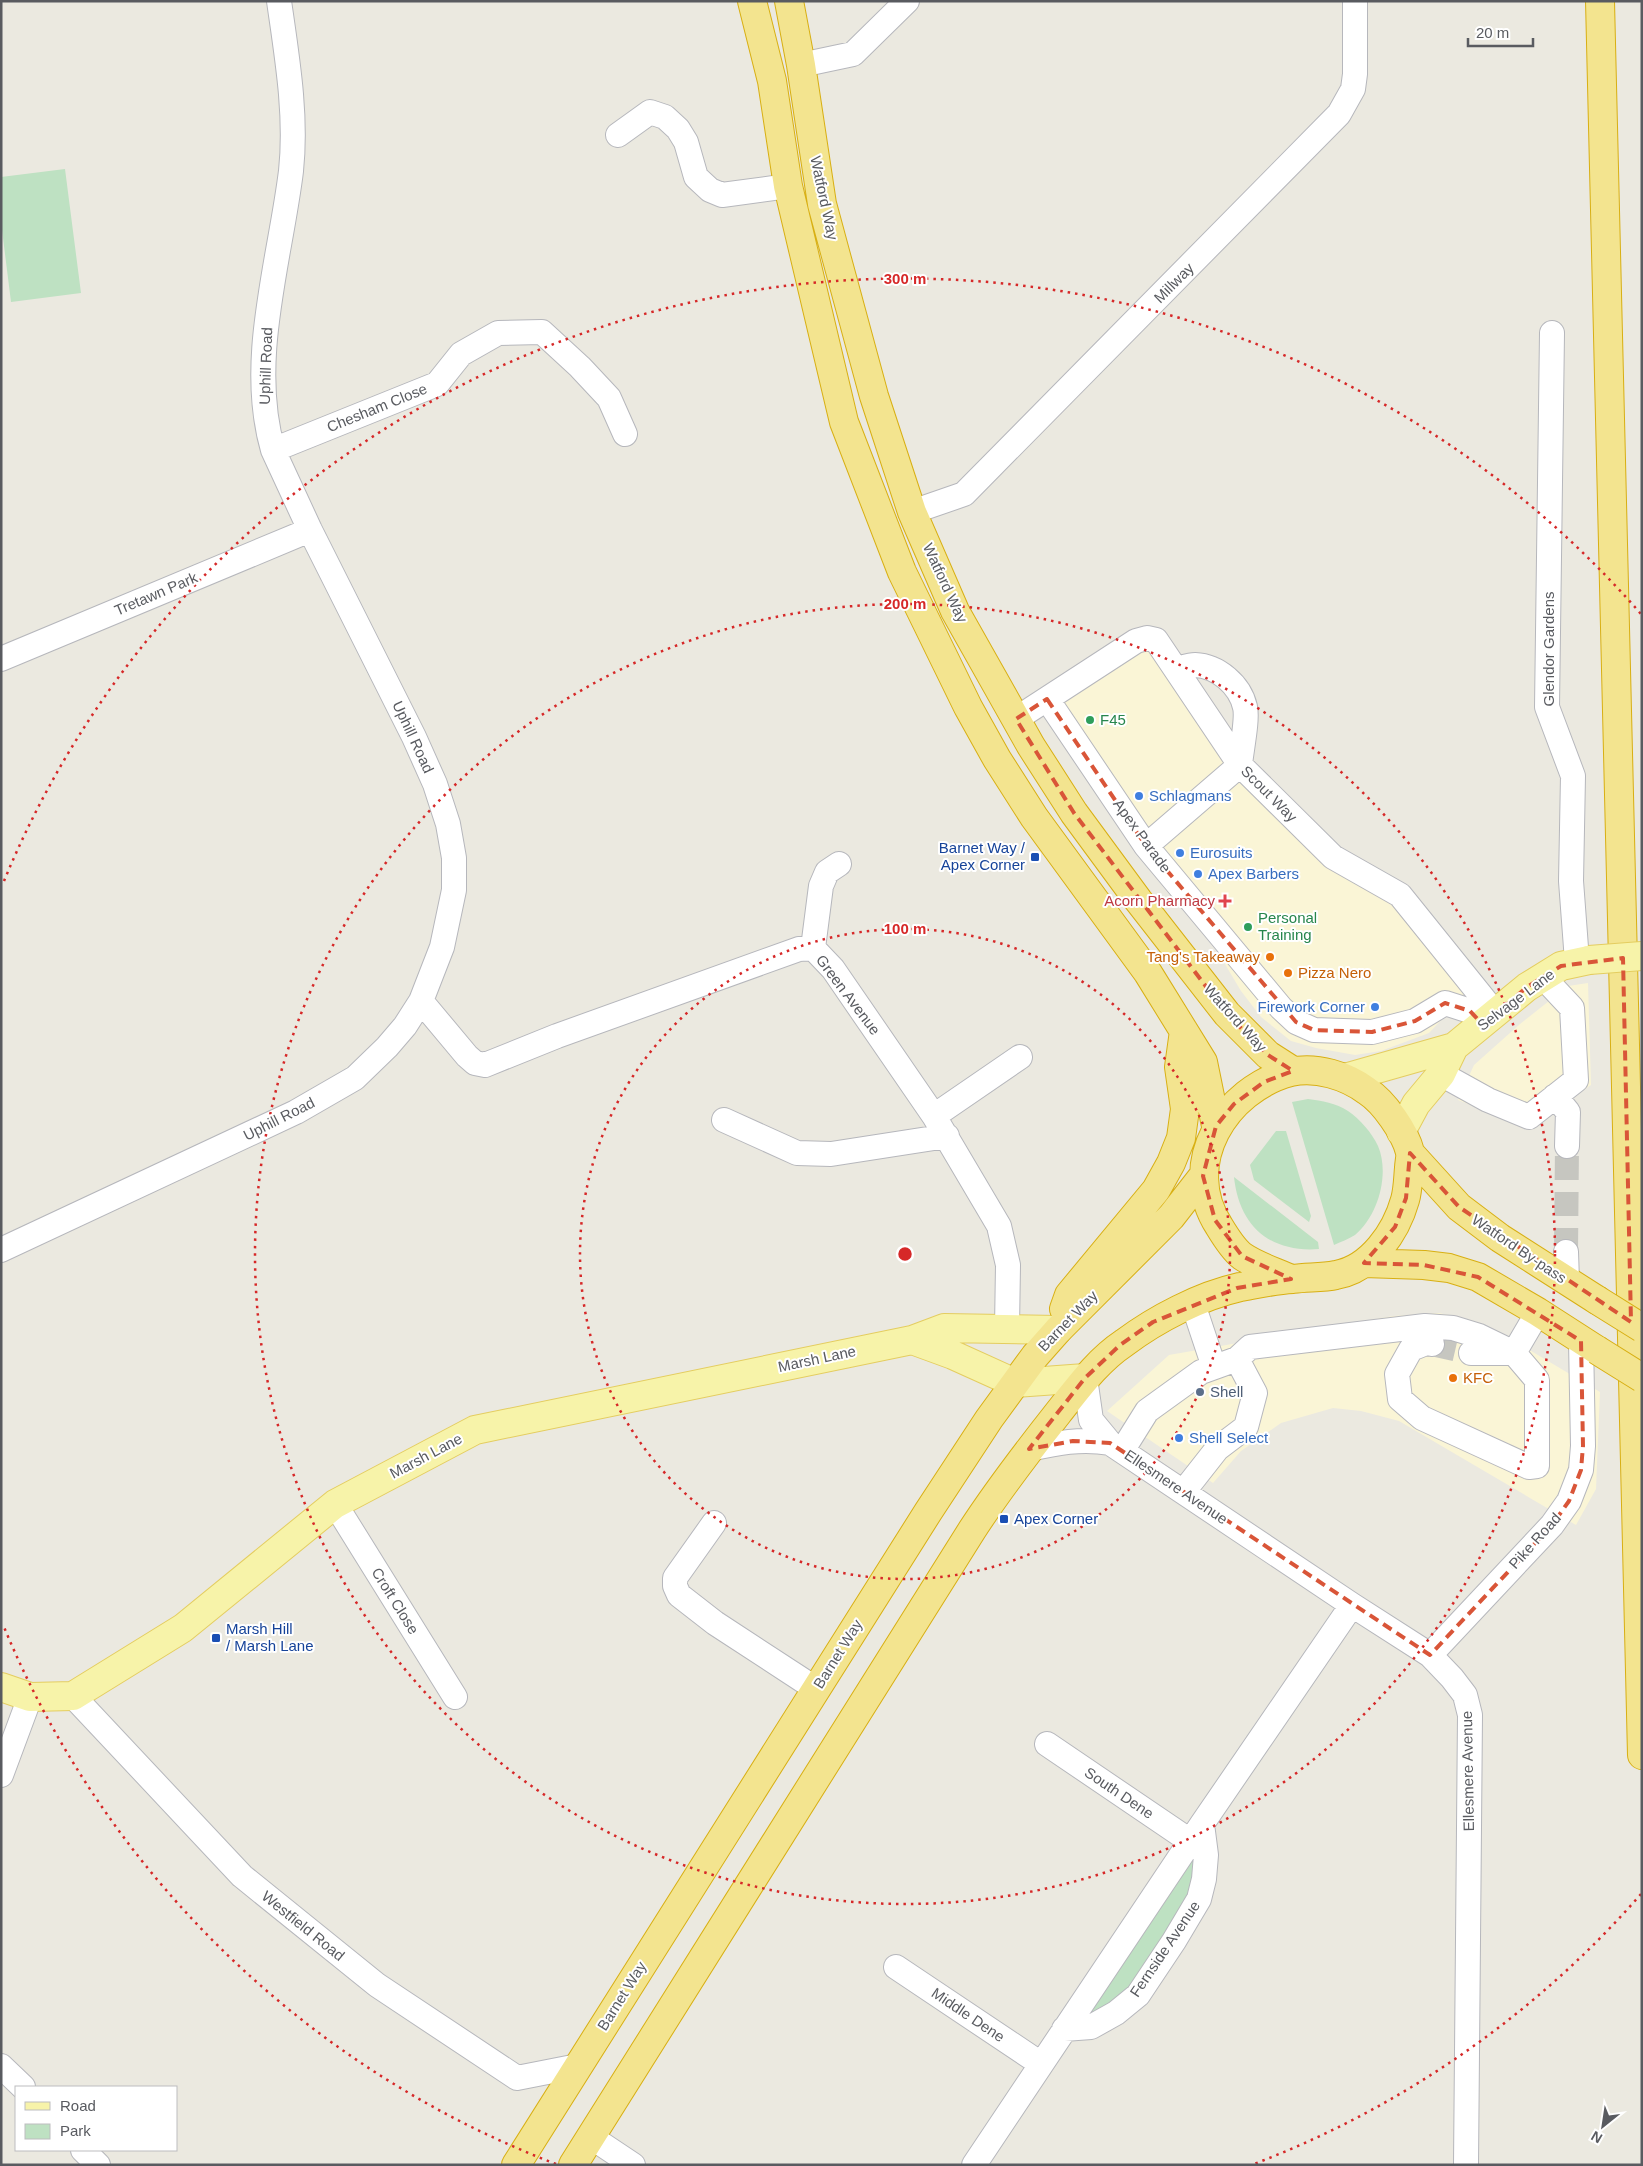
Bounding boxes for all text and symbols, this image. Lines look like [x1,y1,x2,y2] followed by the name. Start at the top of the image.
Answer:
[1468,15,1533,47] scale bar
[1476,24,1509,41] text: 20 m
[807,154,842,242] street label: Watford Way
[1150,259,1197,306] street label: Millway
[884,270,926,287] text: 300 m
[256,327,275,405] street label: Uphill Road
[324,380,429,435] street label: Chesham Close
[920,540,971,626] street label: Watford Way
[112,568,200,619] street label: Tretawn Park
[1540,591,1557,707] street label: Glendor Gardens
[884,595,926,612] text: 200 m
[389,698,438,776] street label: Uphill Road
[1100,711,1126,728] place label: F45
[1084,714,1096,726] marker: F45
[1238,762,1301,825] street label: Scout Way
[1149,787,1232,804] place label: Schlagmans
[1133,790,1145,802] marker: Schlagmans
[1110,796,1175,876] street label: Apex Parade
[939,839,1026,873] place label: Barnet Way / Apex Corner
[1190,844,1253,861] place label: Eurosuits
[1174,847,1186,859] marker: Eurosuits
[1029,851,1041,863] marker: Barnet Way / Apex Corner
[1208,865,1299,882] place label: Apex Barbers
[1192,868,1204,880] marker: Apex Barbers
[1104,892,1215,909] place label: Acorn Pharmacy
[1219,895,1231,907] marker: Acorn Pharmacy
[1258,909,1317,943] place label: Personal Training
[884,920,926,937] text: 100 m
[1242,921,1254,933] marker: Personal Training
[1147,948,1260,965] place label: Tang's Takeaway
[813,951,884,1038] street label: Green Avenue
[1264,951,1276,963] marker: Tang's Takeaway
[1298,964,1371,981] place label: Pizza Nero
[1474,965,1557,1034] street label: Selvage Lane
[1282,967,1294,979] marker: Pizza Nero
[1200,980,1271,1056] street label: Watford Way
[1257,998,1365,1015] place label: Firework Corner
[1369,1001,1381,1013] marker: Firework Corner
[240,1093,317,1144] street label: Uphill Road
[1469,1211,1570,1286] street label: Watford By-pass
[896,1245,914,1263] centre of rings
[1034,1286,1101,1355] street label: Barnet Way
[776,1342,857,1375] street label: Marsh Lane
[1463,1369,1493,1386] place label: KFC
[1447,1372,1459,1384] marker: KFC
[1210,1383,1243,1400] place label: Shell
[1194,1386,1206,1398] marker: Shell
[387,1429,465,1482] street label: Marsh Lane
[1189,1429,1269,1446] place label: Shell Select
[1173,1432,1185,1444] marker: Shell Select
[1122,1446,1231,1527] street label: Ellesmere Avenue
[1505,1509,1564,1572] street label: Pike Road
[1014,1510,1098,1527] place label: Apex Corner
[998,1513,1010,1525] marker: Apex Corner
[368,1564,423,1637] street label: Croft Close
[810,1616,866,1691] street label: Barnet Way
[226,1620,314,1654] place label: Marsh Hill / Marsh Lane
[210,1632,222,1644] marker: Marsh Hill / Marsh Lane
[1458,1711,1477,1831] street label: Ellesmere Avenue
[1082,1763,1157,1822] street label: South Dene
[259,1887,348,1964] street label: Westfield Road
[1126,1897,1203,2000] street label: Fernside Avenue
[594,1958,650,2033] street label: Barnet Way
[929,1984,1008,2045] street label: Middle Dene
[15,2086,178,2151] legend
[60,2097,96,2114] text: Road
[1578,2101,1628,2151] north arrow
[60,2122,91,2139] text: Park
[1588,2128,1605,2147] text: N

